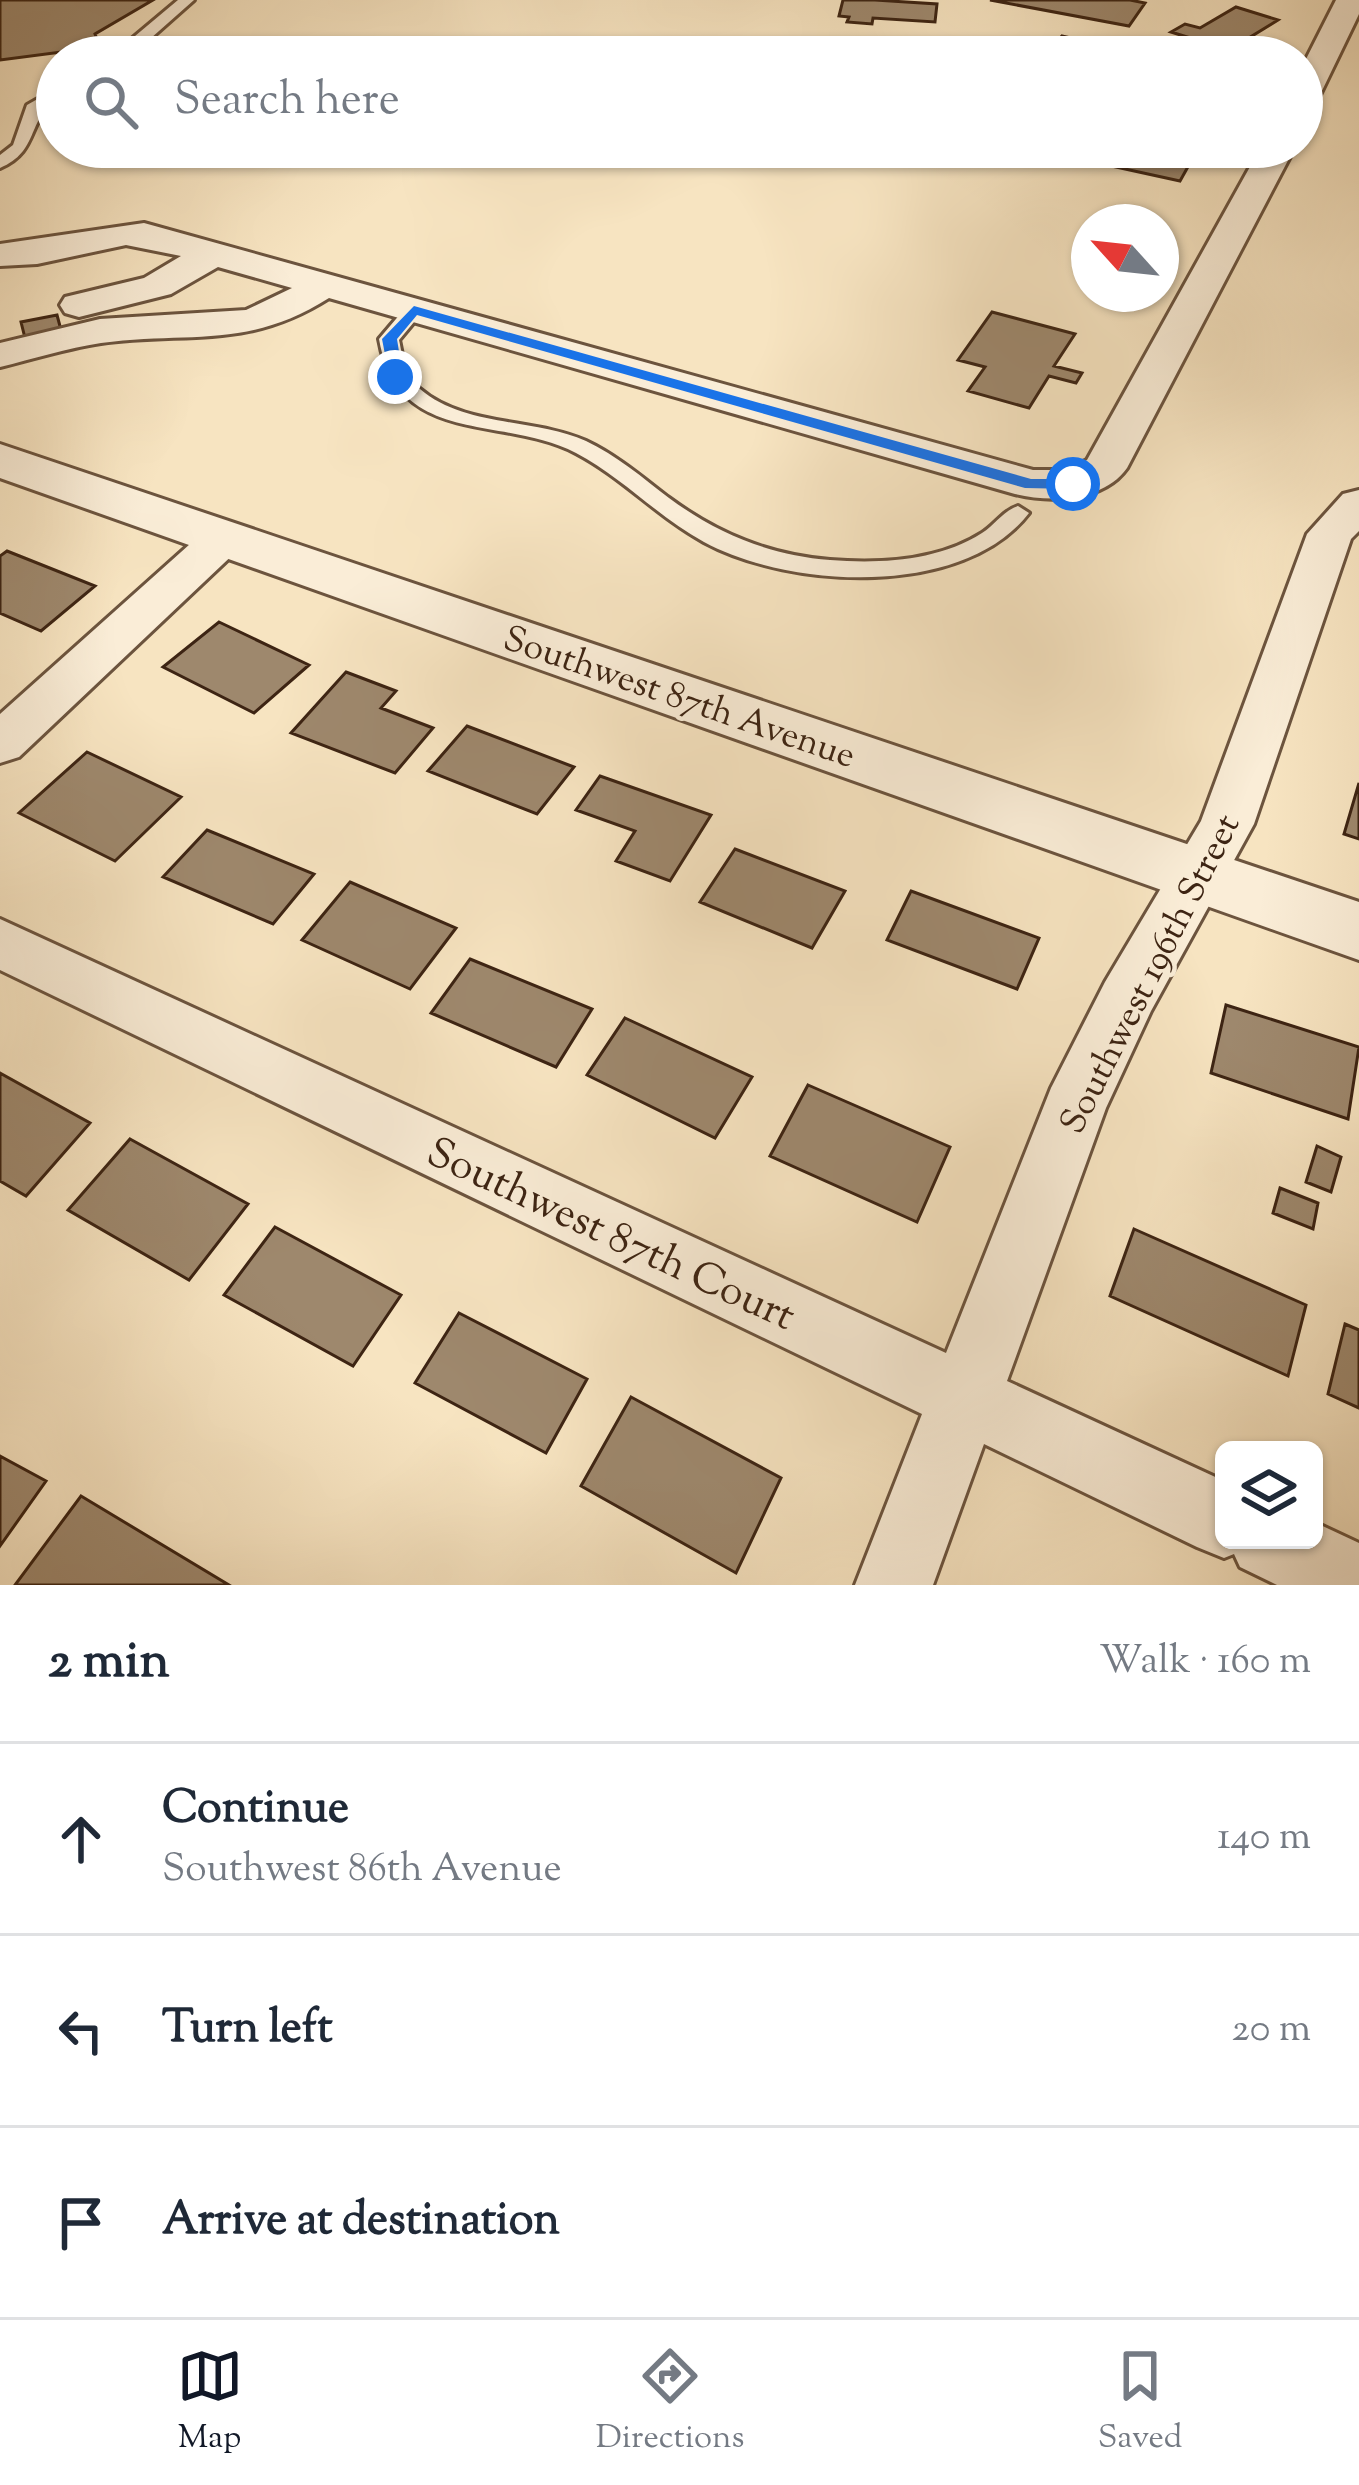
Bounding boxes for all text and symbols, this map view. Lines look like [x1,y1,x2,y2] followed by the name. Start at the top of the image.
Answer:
[36,36,1323,168] search box
[78,69,144,135] icon: search
[174,70,400,135] text: Search here
[1071,204,1179,312] north arrow
[368,350,422,404] route end
[1046,457,1100,511] route start
[496,614,862,783] street label: Southwest 87th Avenue
[1048,806,1255,1144] street label: Southwest 196th Street
[416,1125,804,1348] street label: Southwest 87th Court
[1215,1441,1323,1549] map controls
[1215,1441,1323,1549] button: layers
[48,1627,170,1700] text: 2 min
[1099,1635,1311,1691] text: Walk · 160 m
[162,1778,349,1843] text: Continue
[48,1806,114,1872] icon: ahead
[1217,1811,1311,1867] text: 140 m
[162,1843,562,1899] text: Southwest 86th Avenue
[48,1998,114,2064] icon: left
[162,1998,333,2063] text: Turn left
[1232,2003,1311,2059] text: 20 m
[48,2190,114,2256] icon: arrive
[162,2190,560,2255] text: Arrive at destination
[177,2343,243,2463] tab: Map
[596,2343,745,2463] tab: Directions
[1098,2343,1182,2463] tab: Saved

